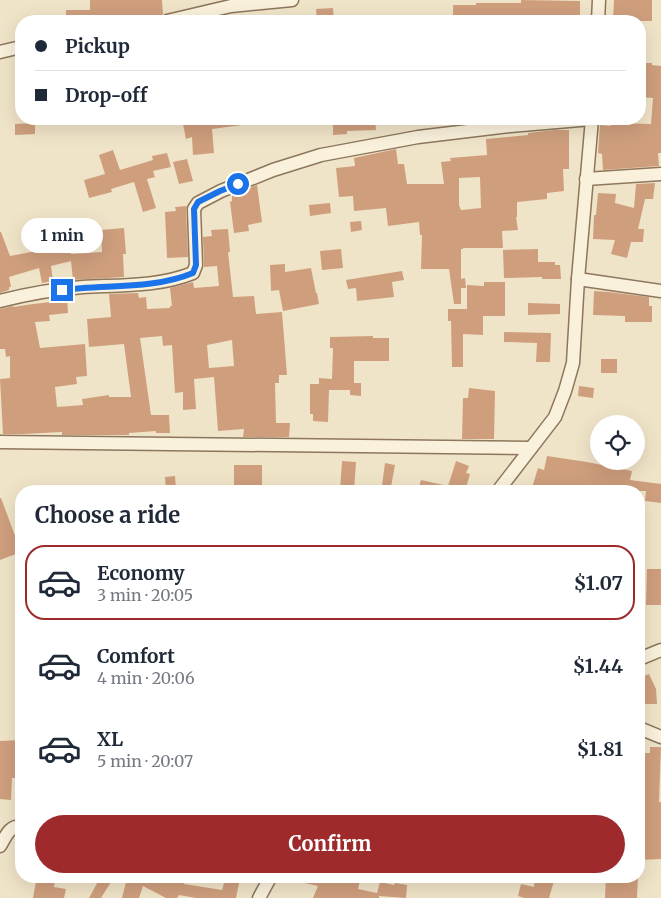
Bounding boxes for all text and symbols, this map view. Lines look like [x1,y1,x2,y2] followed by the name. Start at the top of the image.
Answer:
[65,34,130,58] text: Pickup
[65,83,147,107] text: Drop-off
[227,173,249,195] route start
[21,218,103,252] callout: 1 min
[40,225,84,245] text: 1 min
[51,279,73,301] route end
[590,415,645,470] map controls
[590,415,645,470] button: locate
[35,501,180,529] text: Choose a ride
[37,560,82,605] icon: car
[97,561,185,585] text: Economy
[574,571,623,595] text: $1.07
[97,585,193,605] text: 3 min · 20:05
[37,643,82,688] icon: car
[97,644,175,668] text: Comfort
[573,654,623,678] text: $1.44
[97,668,195,688] text: 4 min · 20:06
[37,726,82,771] icon: car
[97,727,123,751] text: XL
[577,737,623,761] text: $1.81
[97,751,193,771] text: 5 min · 20:07
[35,815,625,873] button: Confirm

